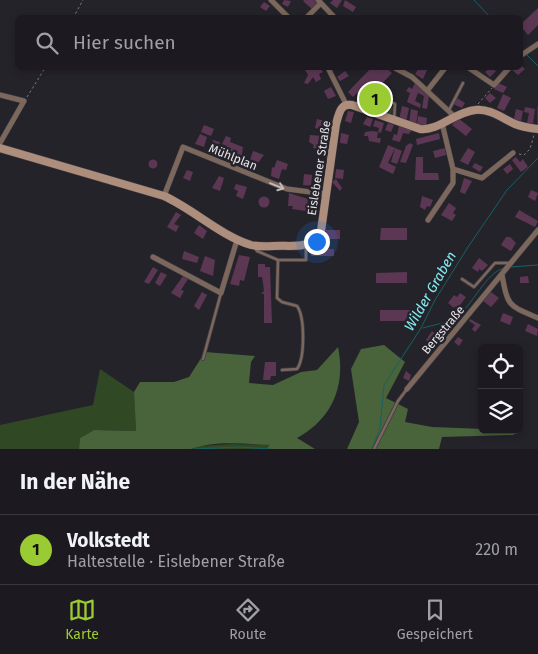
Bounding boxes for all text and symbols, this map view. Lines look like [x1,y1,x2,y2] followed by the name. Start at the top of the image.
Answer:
[15,15,523,70] search box
[33,29,61,57] icon: search
[73,31,176,54] text: Hier suchen
[359,80,391,118] pin: 1
[305,120,333,216] street label: Eislebener Straße
[207,141,259,173] street label: Mühlplan
[270,182,285,191] one-way arrow
[304,229,330,255] your location
[401,249,460,334] water label: Wilder Graben
[419,303,467,357] street label: Bergstraße
[478,344,523,434] map controls
[478,344,523,389] button: locate
[478,389,523,434] button: layers
[20,469,130,495] text: In der Nähe
[67,529,150,552] text: Volkstedt
[32,540,40,559] text: 1
[475,540,518,559] text: 220 m
[67,552,285,571] text: Haltestelle · Eislebener Straße
[65,596,99,643] tab: Karte
[229,596,266,643] tab: Route
[397,596,473,643] tab: Gespeichert

